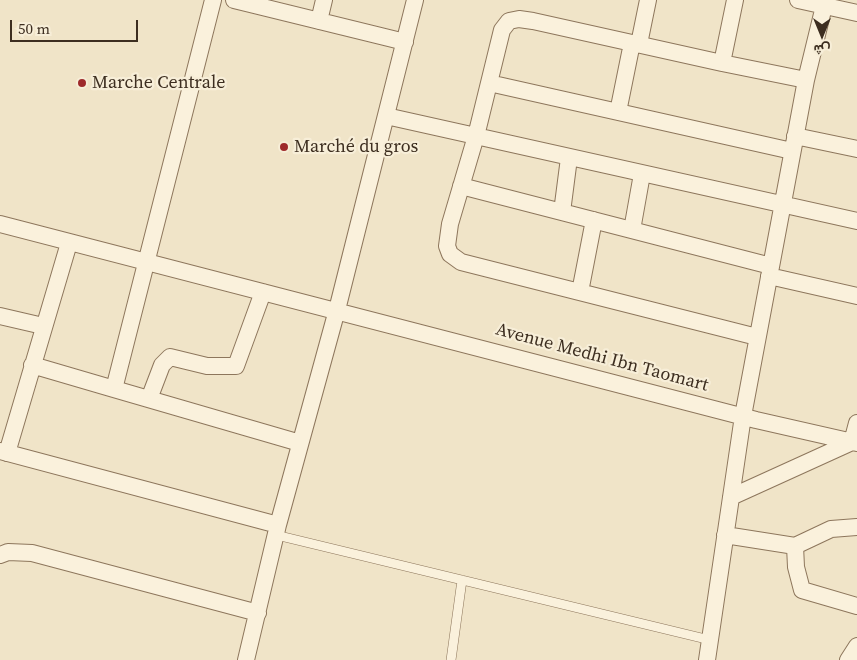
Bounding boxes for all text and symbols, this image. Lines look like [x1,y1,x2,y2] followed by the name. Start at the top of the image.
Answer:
[12,10,140,42] scale bar
[797,10,847,60] north arrow
[18,18,50,39] text: 50 m
[814,40,830,60] text: ش
[92,72,225,94] place label: Marche Centrale
[76,77,88,89] marker: Marche Centrale
[294,136,418,158] place label: Marché du gros
[278,141,290,153] marker: Marché du gros
[493,319,711,397] street label: Avenue Medhi Ibn Taomart

